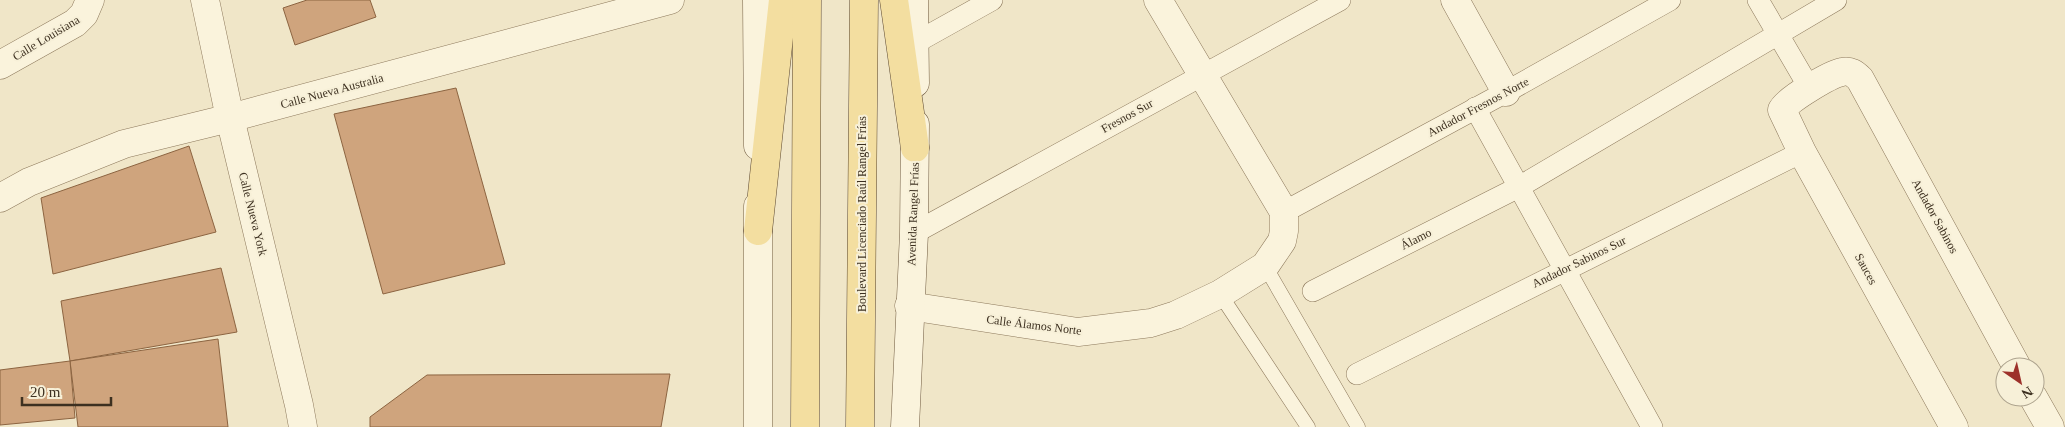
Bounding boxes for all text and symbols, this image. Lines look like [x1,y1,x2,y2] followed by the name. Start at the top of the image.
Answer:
[10,12,83,63] street label: Calle Louisiana
[279,70,386,111] street label: Calle Nueva Australia
[1425,74,1531,140] street label: Andador Fresnos Norte
[1099,96,1155,136] street label: Fresnos Sur
[855,116,869,312] street label: Boulevard Licenciado Raúl Rangel Frías
[904,162,922,266] street label: Avenida Rangel Frías
[236,171,270,257] street label: Calle Nueva York
[1909,176,1961,256] street label: Andador Sabinos
[1398,225,1434,253] street label: Álamo
[1530,233,1628,291] street label: Andador Sabinos Sur
[1852,251,1880,287] street label: Sauces
[986,312,1082,338] street label: Calle Álamos Norte
[1995,357,2045,407] north arrow
[22,374,111,406] scale bar
[2019,383,2035,401] text: N
[30,384,61,400] text: 20 m

